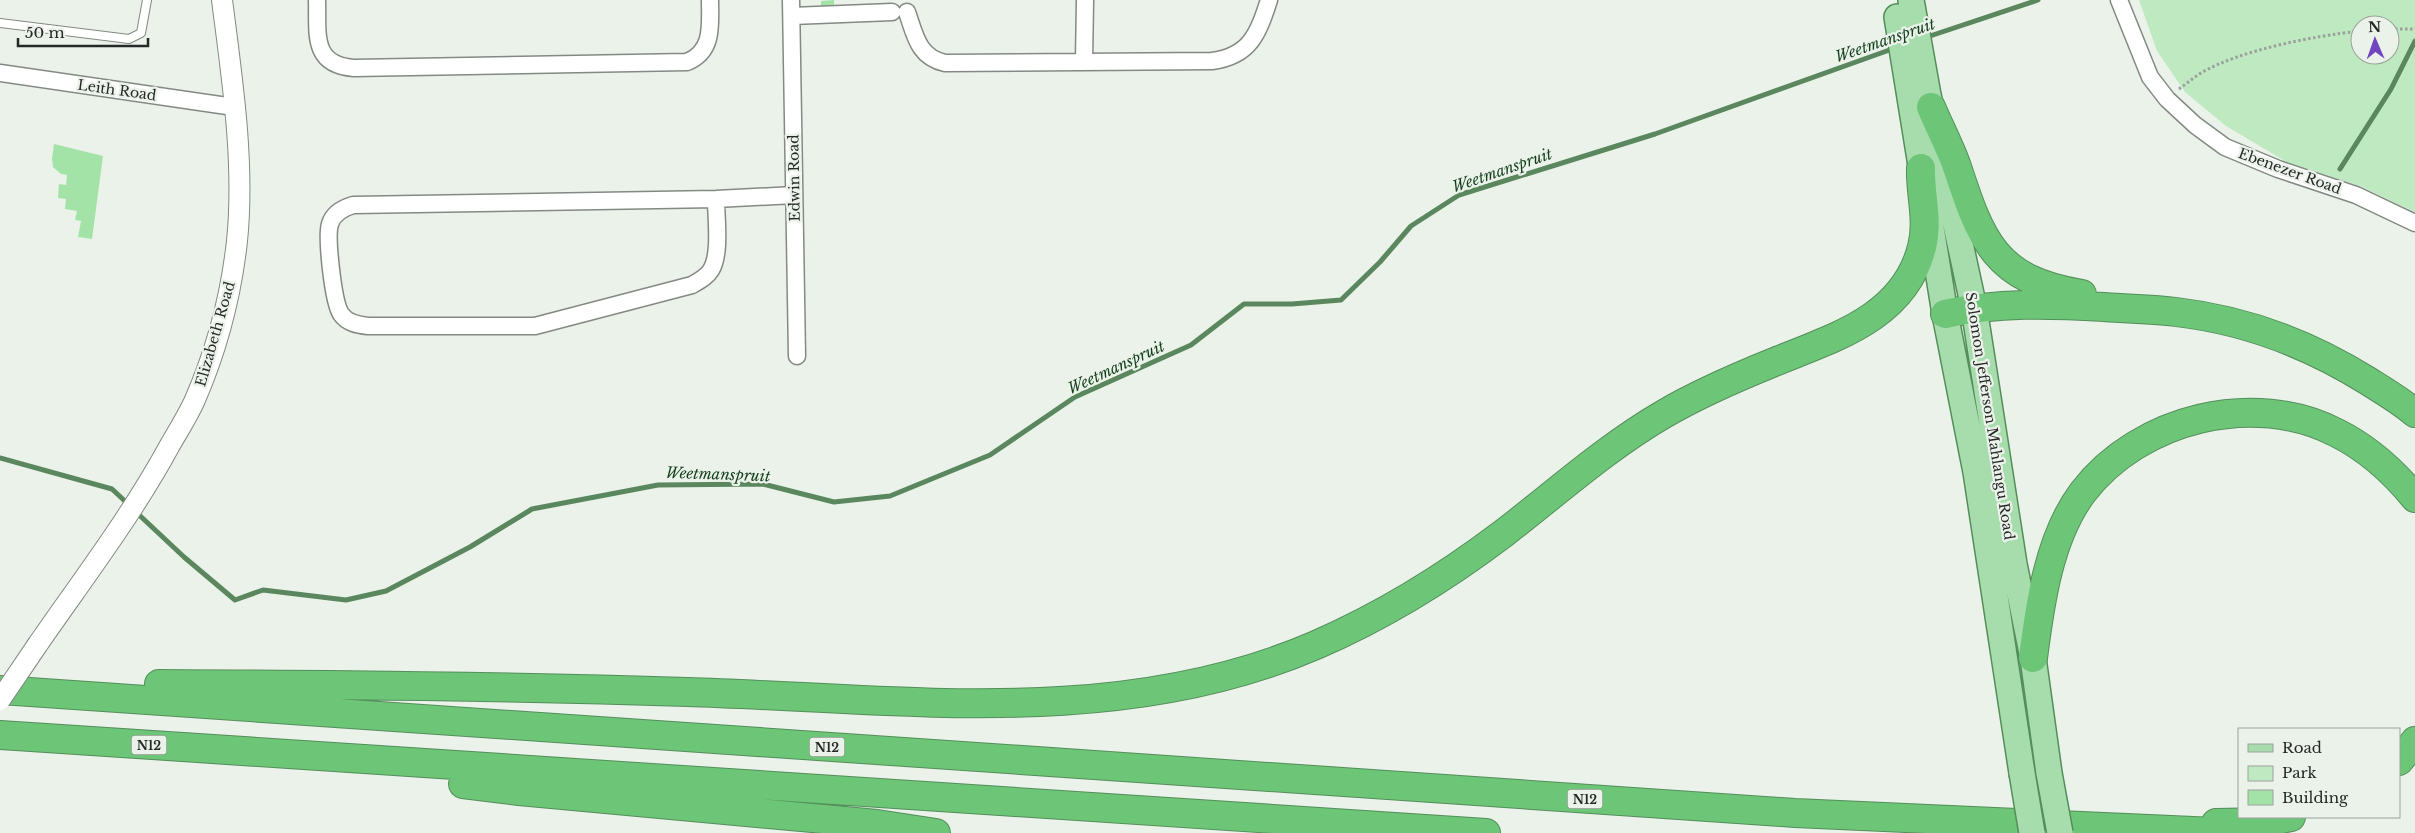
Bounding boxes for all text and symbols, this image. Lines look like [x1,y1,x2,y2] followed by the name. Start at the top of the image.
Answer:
[1832,14,1938,66] water label: Weetmanspruit
[18,15,148,47] scale bar
[2350,15,2400,65] north arrow
[2368,18,2381,36] text: N
[25,23,65,42] text: 50 m
[77,76,158,104] street label: Leith Road
[784,134,804,222] street label: Edwin Road
[1449,144,1555,196] water label: Weetmanspruit
[2236,144,2345,198] street label: Ebenezer Road
[191,279,239,389] street label: Elizabeth Road
[1962,291,2019,542] street label: Solomon Jefferson Mahlangu Road
[1065,336,1168,398] water label: Weetmanspruit
[665,463,771,485] water label: Weetmanspruit
[2238,728,2400,818] legend
[132,736,166,754] road number: N12
[810,738,844,756] road number: N12
[2282,738,2322,757] text: Road
[2282,763,2318,782] text: Park
[2282,788,2349,807] text: Building
[1568,790,1602,809] road number: N12

